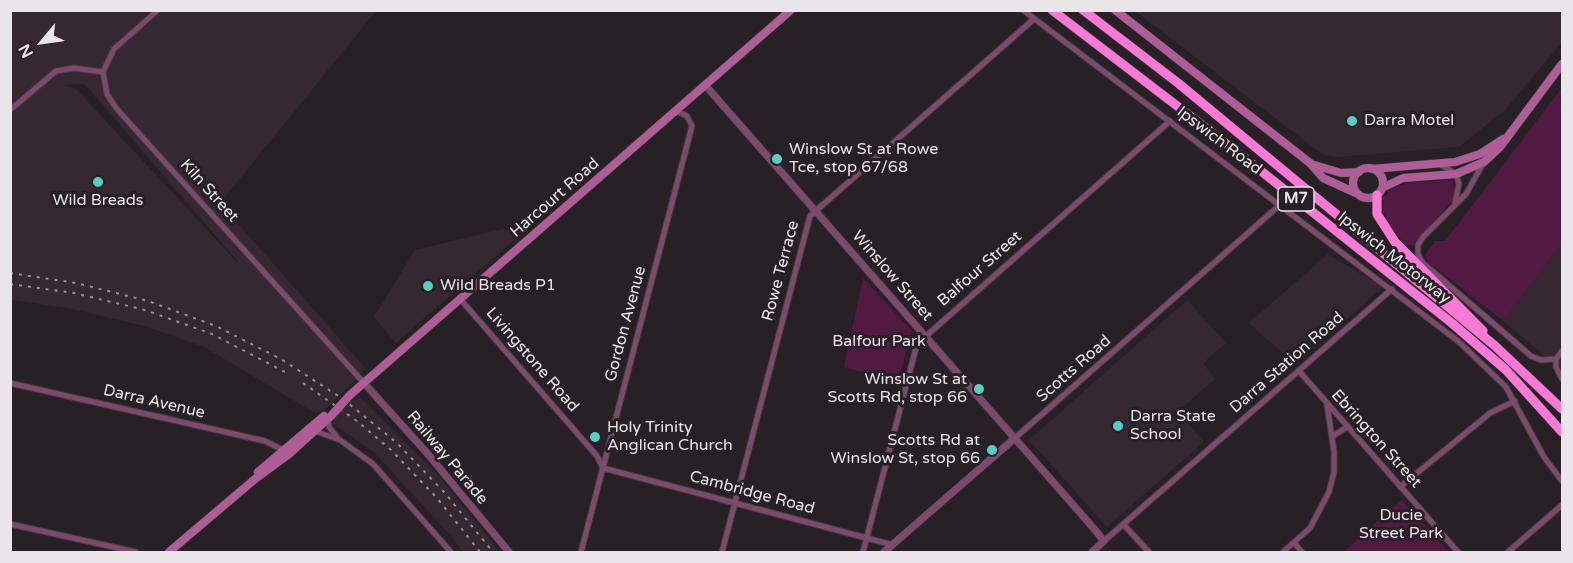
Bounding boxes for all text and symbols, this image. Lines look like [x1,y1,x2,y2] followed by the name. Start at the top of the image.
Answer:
[12,12,72,72] north arrow
[14,40,38,61] text: N
[1173,103,1265,179] street label: Ipswich Road
[1364,111,1454,131] place label: Darra Motel
[1345,114,1359,128] marker: Darra Motel
[789,140,938,178] place label: Winslow St at Rowe Tce, stop 67/68
[770,152,784,166] marker: Winslow St at Rowe Tce, stop 67/68
[507,154,603,242] street label: Harcourt Road
[176,155,242,227] street label: Kiln Street
[91,175,105,189] marker: Wild Breads
[1278,187,1314,211] road number: M7
[53,191,143,211] place label: Wild Breads
[1334,208,1454,308] street label: Ipswich Motorway
[758,219,804,323] street label: Rowe Terrace
[847,227,937,325] street label: Winslow Street
[934,227,1026,311] street label: Balfour Street
[601,264,651,384] street label: Gordon Avenue
[440,276,556,296] place label: Wild Breads P1
[421,279,435,293] marker: Wild Breads P1
[481,304,583,416] street label: Livingstone Road
[1226,308,1348,418] street label: Darra Station Road
[1033,331,1115,407] street label: Scotts Road
[832,332,926,352] park label: Balfour Park
[827,370,967,408] place label: Winslow St at Scotts Rd, stop 66
[101,381,207,423] street label: Darra Avenue
[972,382,986,396] marker: Winslow St at Scotts Rd, stop 66
[1327,386,1425,492] street label: Ebrington Street
[402,407,492,509] street label: Railway Parade
[1130,407,1216,445] place label: Darra State School
[607,418,733,456] place label: Holy Trinity Anglican Church
[1111,419,1125,433] marker: Darra State School
[588,430,602,444] marker: Holy Trinity Anglican Church
[831,431,980,469] place label: Scotts Rd at Winslow St, stop 66
[985,443,999,457] marker: Scotts Rd at Winslow St, stop 66
[687,467,817,519] street label: Cambridge Road
[1359,506,1443,544] park label: Ducie Street Park

